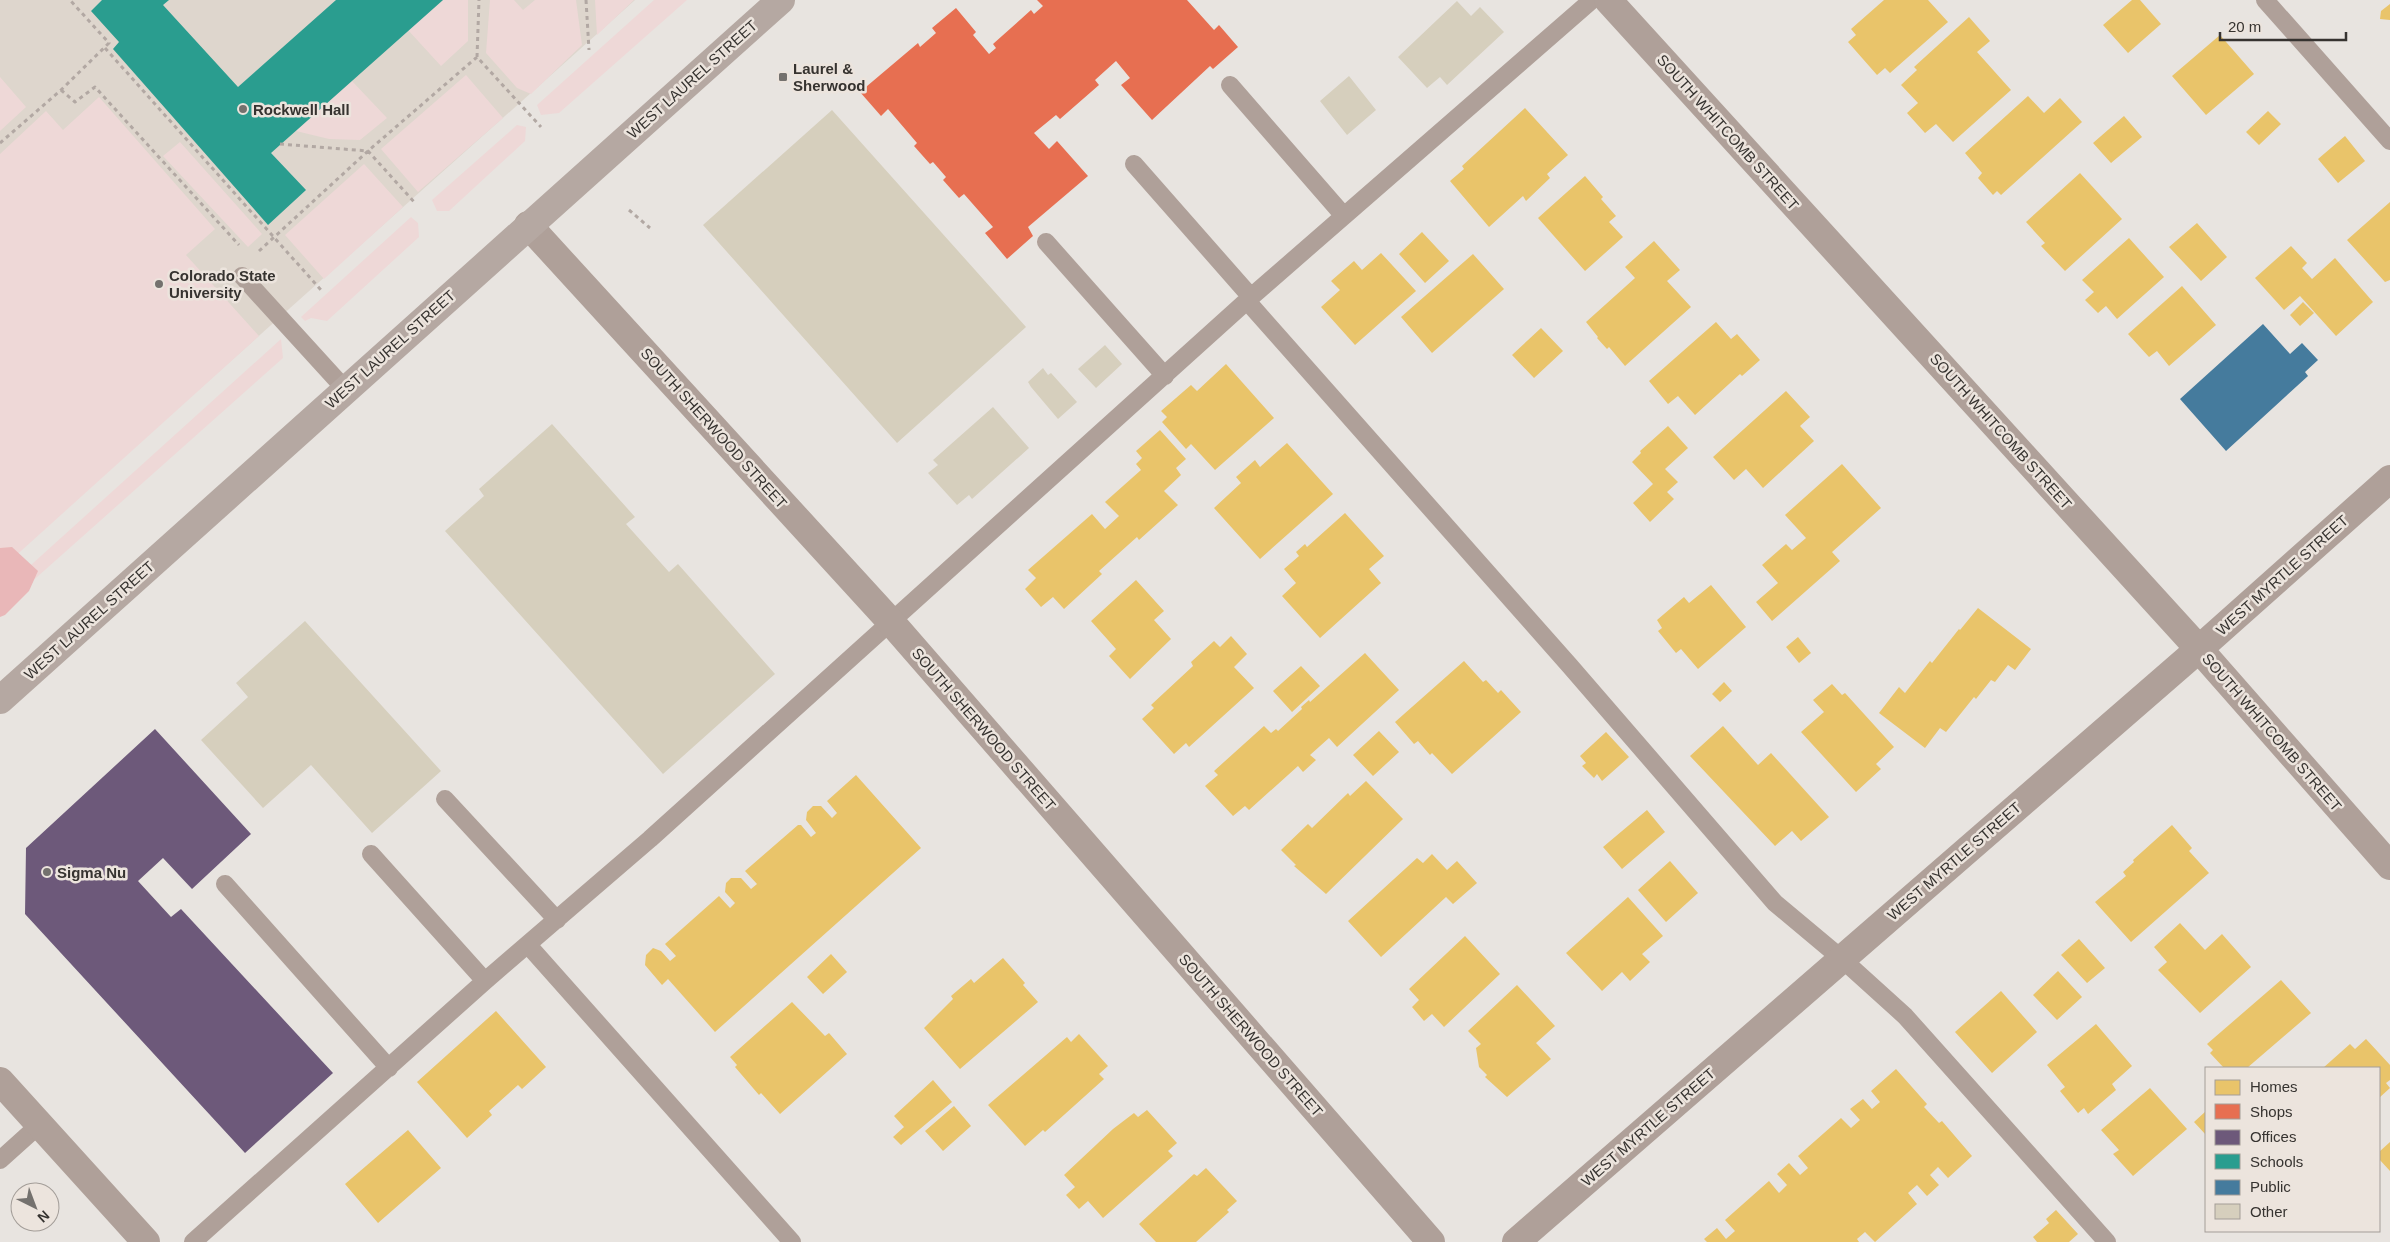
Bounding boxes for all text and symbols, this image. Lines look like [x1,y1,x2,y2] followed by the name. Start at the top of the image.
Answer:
[2220,10,2346,42] scale bar
[624,16,760,142] street label: WEST LAUREL STREET
[2228,18,2261,35] text: 20 m
[1654,51,1802,213] street label: SOUTH WHITCOMB STREET
[793,60,866,94] place label: Laurel & Sherwood
[777,71,789,83] marker: Laurel & Sherwood
[253,101,350,118] place label: Rockwell Hall
[237,103,249,115] marker: Rockwell Hall
[169,267,276,301] place label: Colorado State University
[153,278,165,290] marker: Colorado State University
[322,286,458,412] street label: WEST LAUREL STREET
[638,344,790,512] street label: SOUTH SHERWOOD STREET
[1927,350,2075,512] street label: SOUTH WHITCOMB STREET
[2213,511,2351,639] street label: WEST MYRTLE STREET
[21,557,157,683] street label: WEST LAUREL STREET
[909,644,1059,814] street label: SOUTH SHERWOOD STREET
[2199,650,2345,814] street label: SOUTH WHITCOMB STREET
[1884,798,2024,924] street label: WEST MYRTLE STREET
[57,864,126,881] place label: Sigma Nu
[41,866,53,878] marker: Sigma Nu
[1176,950,1326,1120] street label: SOUTH SHERWOOD STREET
[1578,1064,1718,1190] street label: WEST MYRTLE STREET
[2205,1067,2380,1232] legend
[2250,1078,2298,1095] text: Homes
[2250,1103,2293,1120] text: Shops
[2250,1128,2296,1145] text: Offices
[2250,1153,2303,1170] text: Schools
[2250,1178,2291,1195] text: Public
[10,1182,60,1232] north arrow
[2250,1203,2288,1220] text: Other
[35,1207,53,1226] text: N

